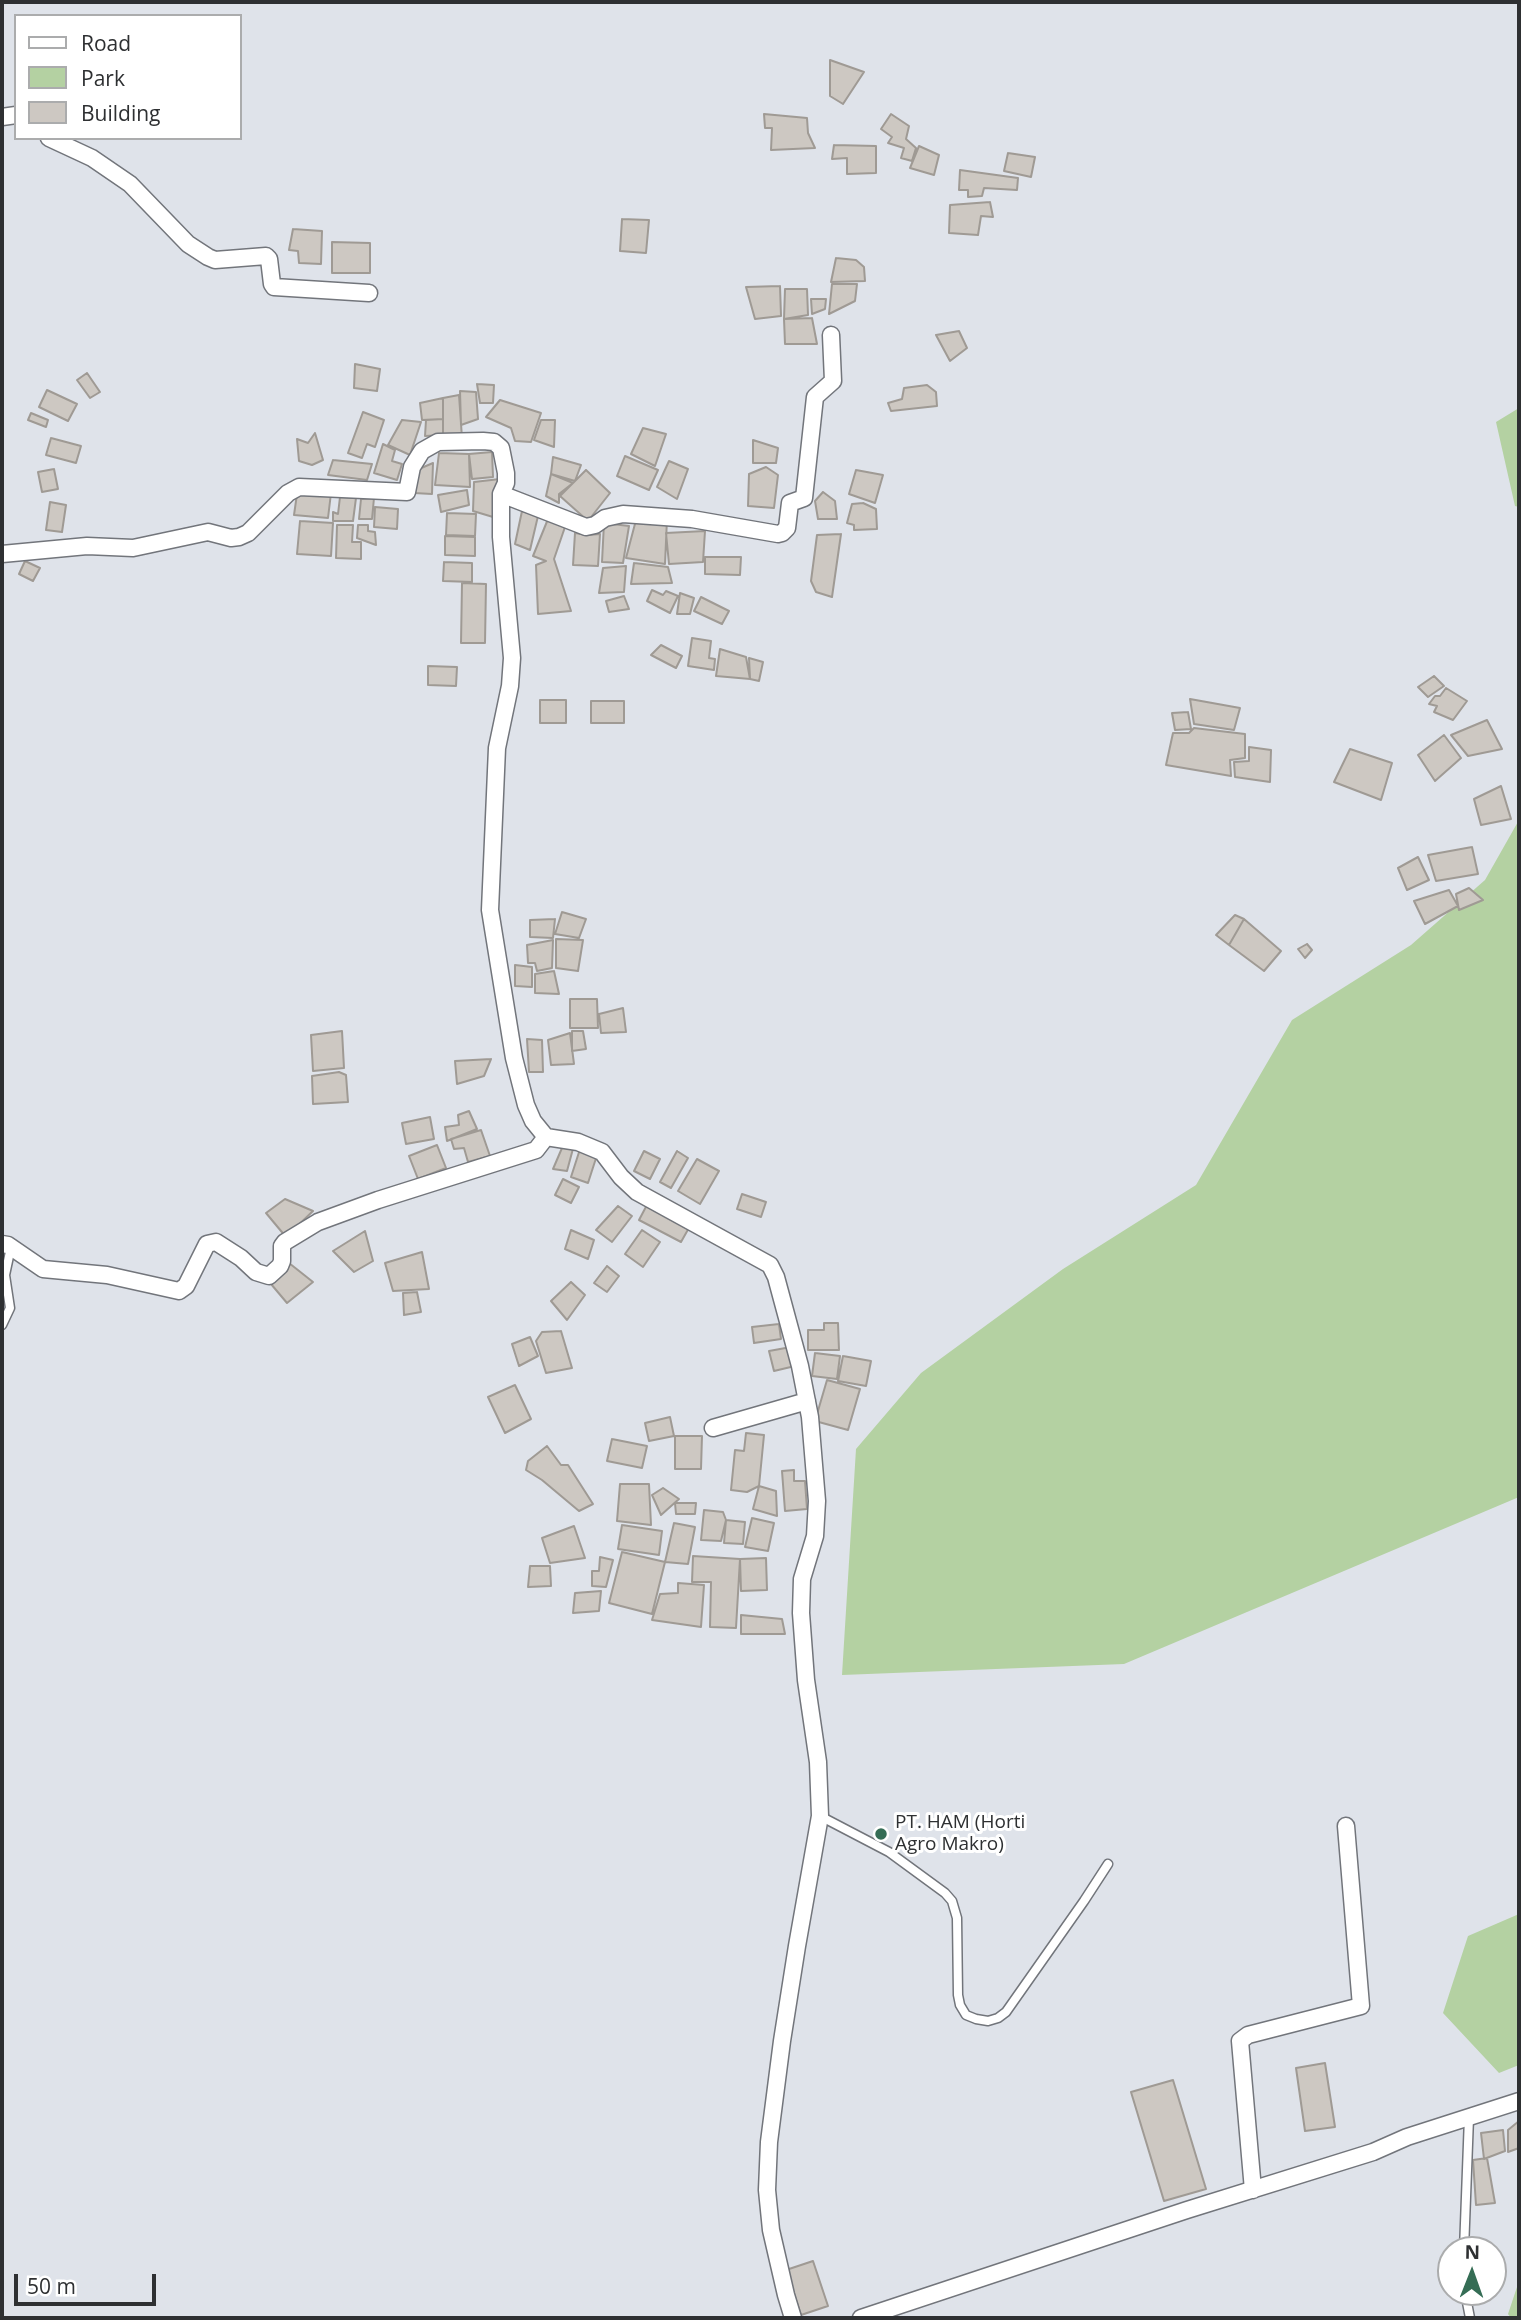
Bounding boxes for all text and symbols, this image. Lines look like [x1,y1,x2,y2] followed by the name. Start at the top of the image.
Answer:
[14,14,242,140] legend
[81,29,131,57] text: Road
[81,64,125,92] text: Park
[81,99,160,127] text: Building
[895,1812,1025,1856] place label: PT. HAM (Horti Agro Makro)
[873,1826,889,1842] marker: PT. HAM (Horti Agro Makro)
[1437,2236,1507,2306] north arrow
[1464,2239,1480,2265] text: N
[18,2260,159,2304] scale bar
[27,2272,76,2300] text: 50 m

